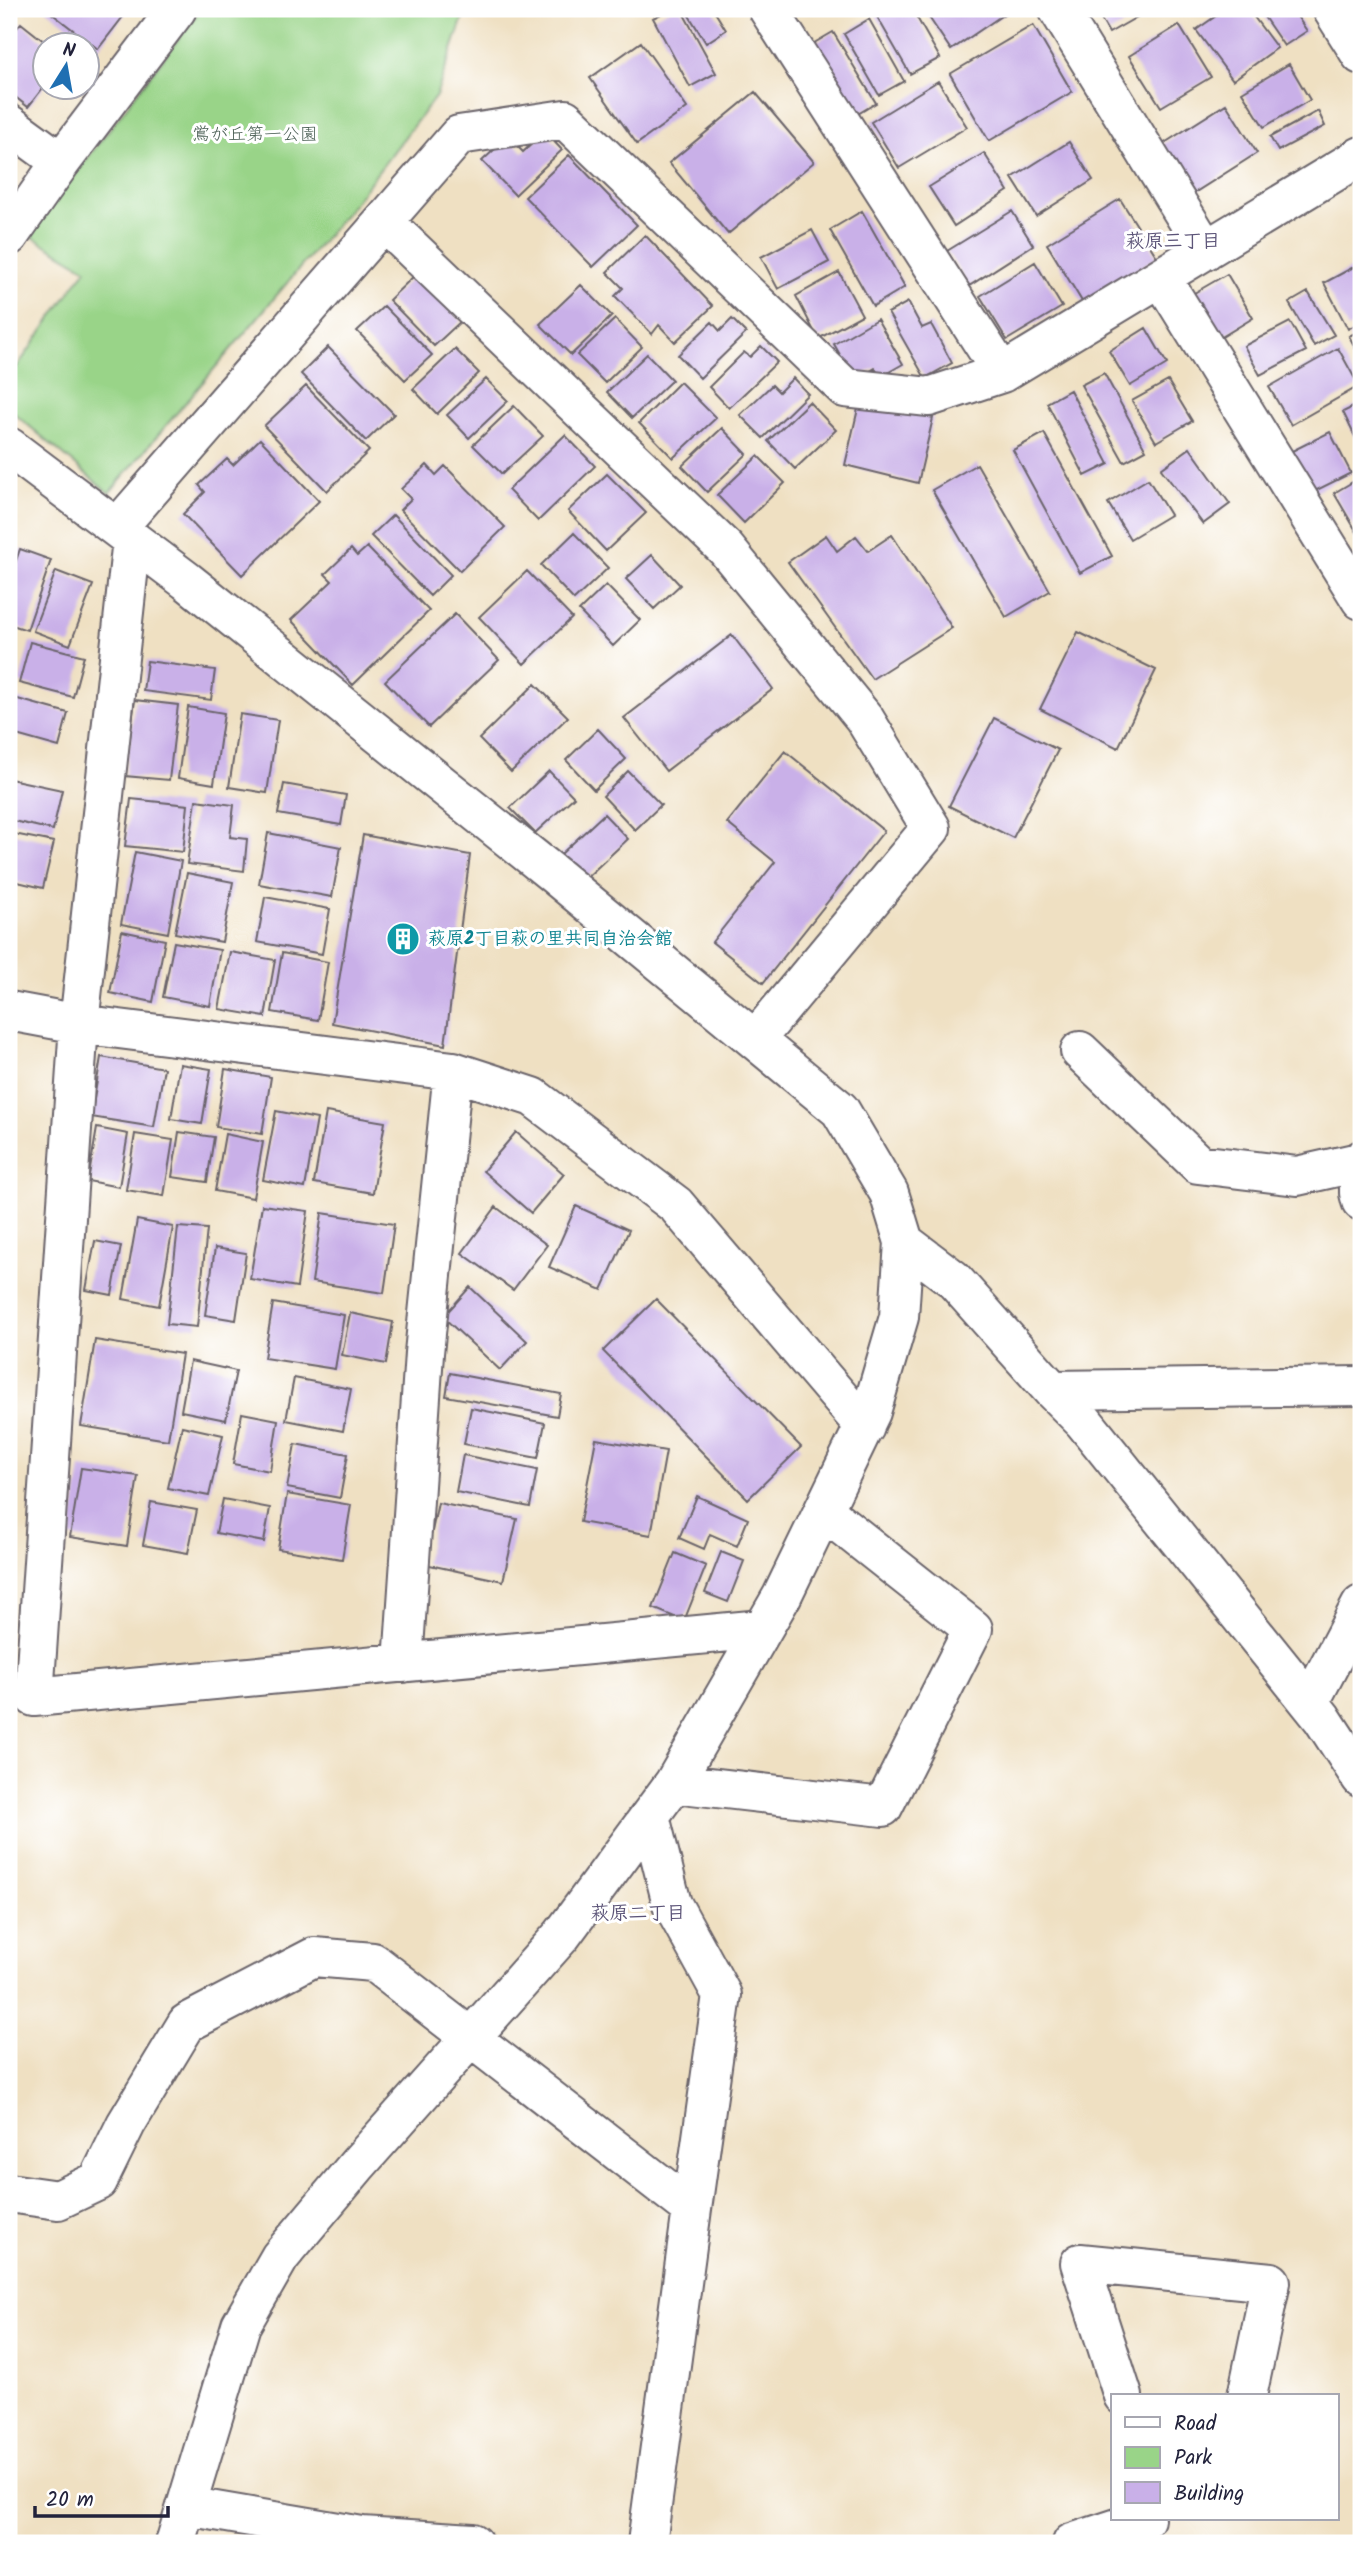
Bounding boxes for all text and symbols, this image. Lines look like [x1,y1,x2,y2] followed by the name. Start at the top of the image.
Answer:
[32,32,102,102] north arrow
[60,35,78,67] text: N
[192,121,318,150] park label: 鴬が丘第一公園
[1125,227,1221,257] district label: 萩原三丁目
[384,920,422,958] building icon: 萩原2丁目萩の里共同自治会館
[428,925,673,954] place label: 萩原2丁目萩の里共同自治会館
[590,1899,686,1929] district label: 萩原二丁目
[1111,2394,1338,2520] legend
[1174,2408,1217,2441] text: Road
[1174,2442,1212,2475] text: Park
[35,2475,168,2519] scale bar
[1174,2478,1244,2511] text: Building
[46,2484,94,2517] text: 20 m

